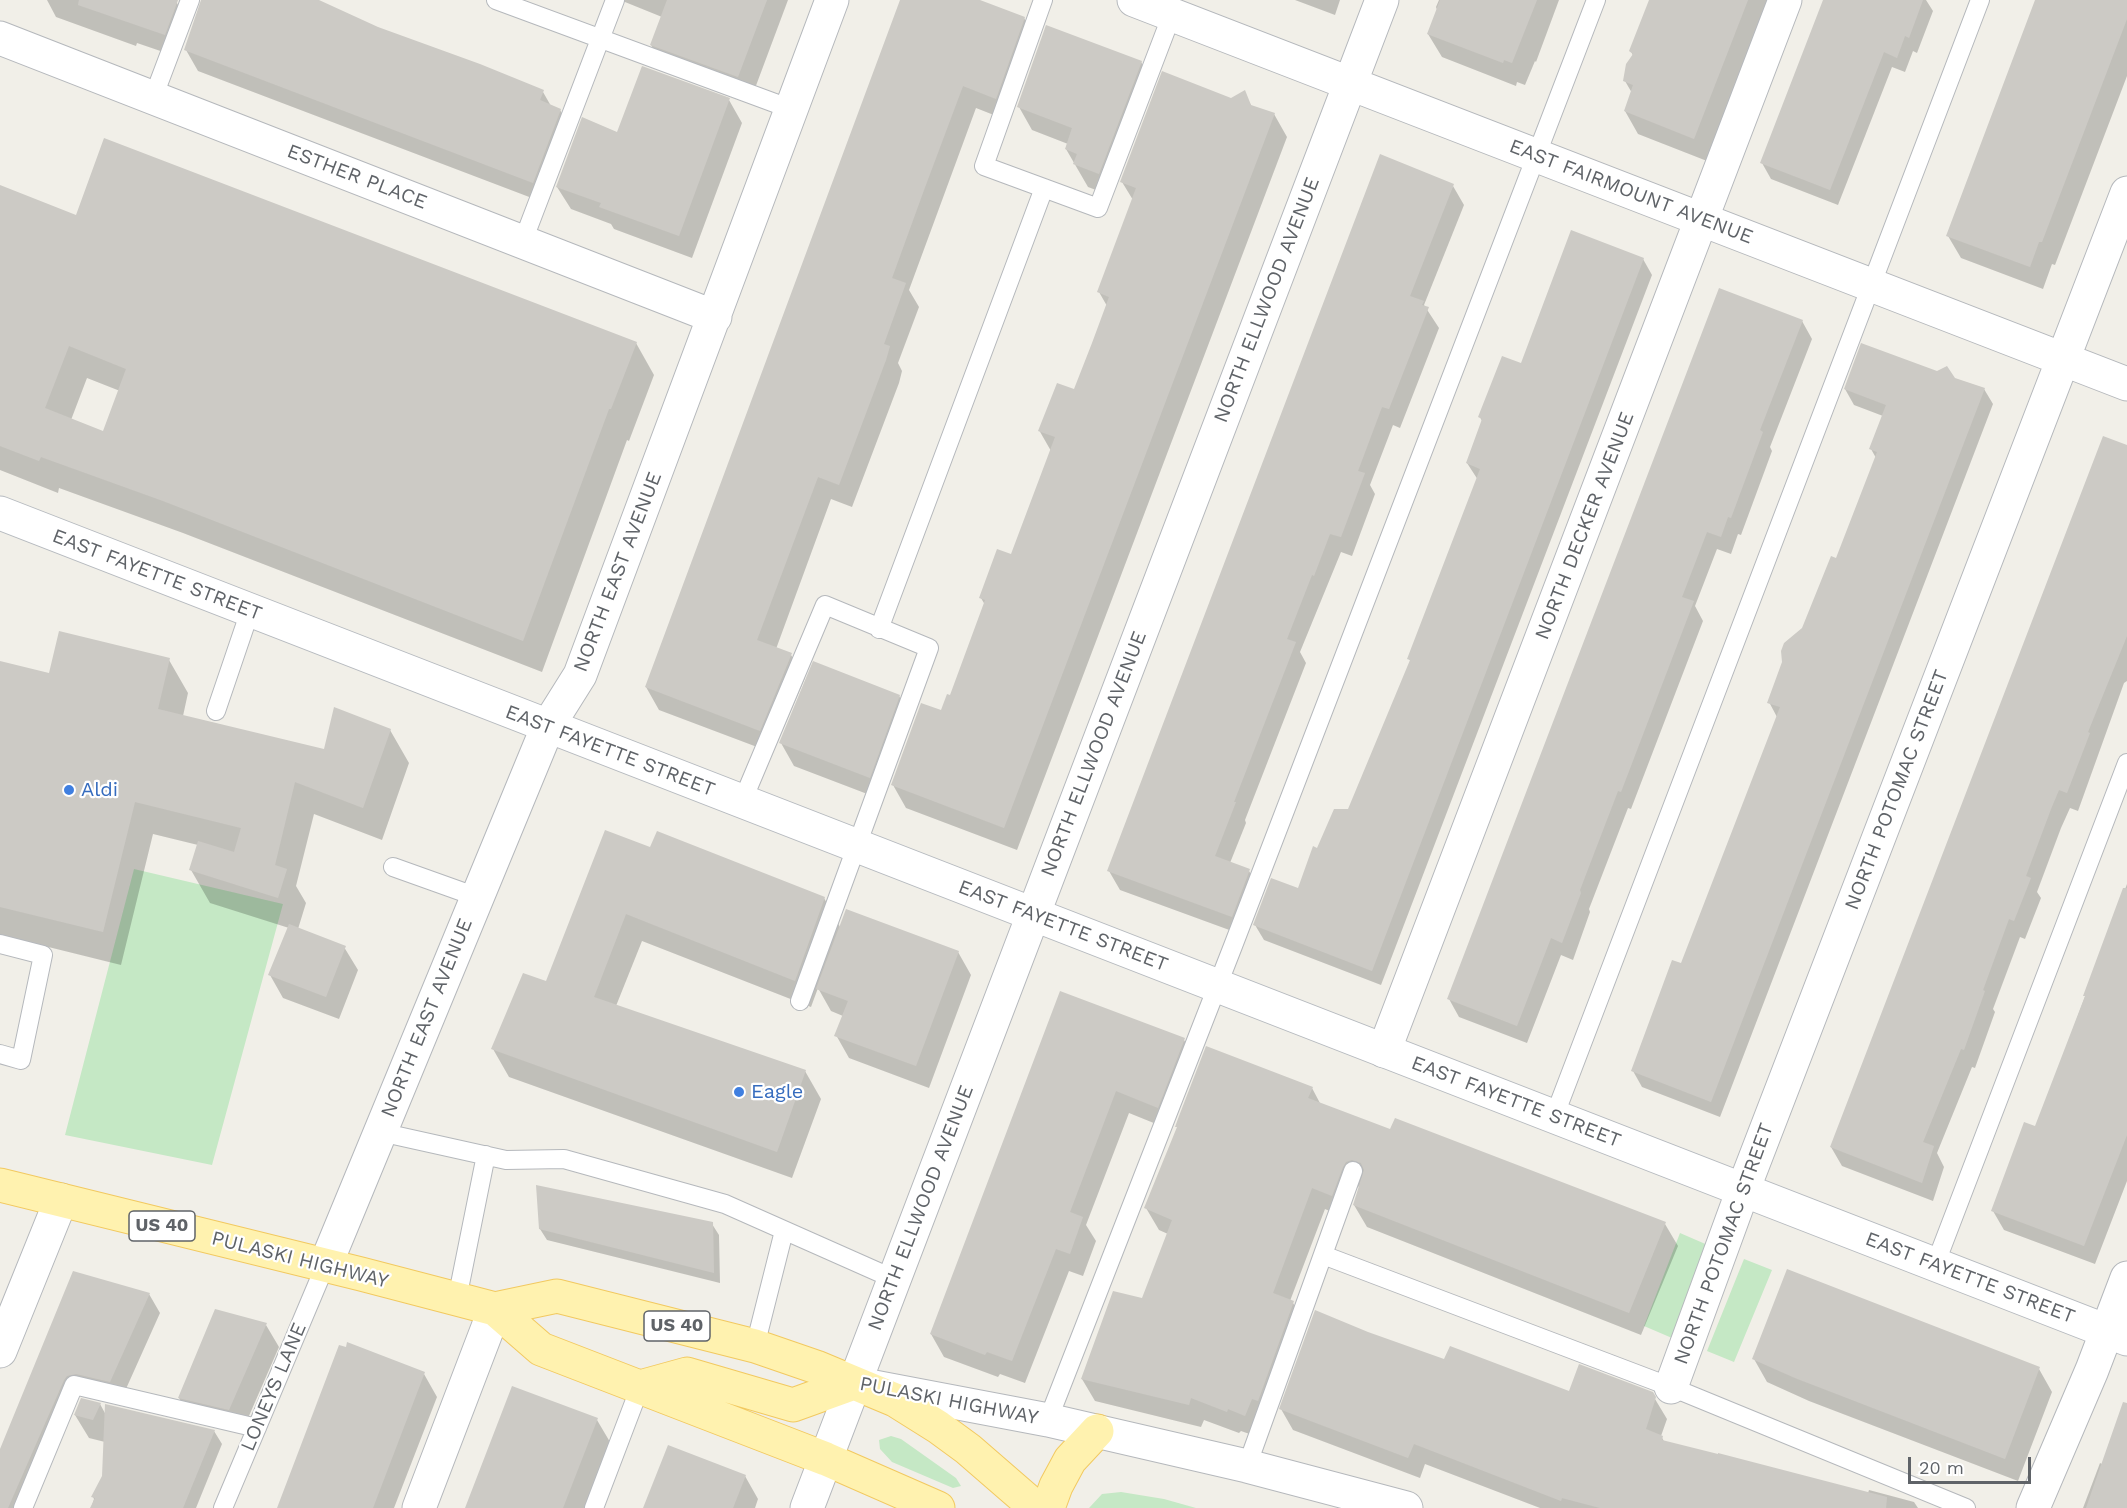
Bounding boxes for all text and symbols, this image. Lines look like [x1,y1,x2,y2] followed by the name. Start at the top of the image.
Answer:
[1506,134,1756,250] street label: EAST FAIRMOUNT AVENUE
[284,139,430,215] street label: ESTHER PLACE
[1209,174,1325,426] street label: NORTH ELLWOOD AVENUE
[1530,409,1640,643] street label: NORTH DECKER AVENUE
[569,469,667,675] street label: NORTH EAST AVENUE
[49,524,265,626] street label: EAST FAYETTE STREET
[1036,628,1152,880] street label: NORTH ELLWOOD AVENUE
[1840,667,1954,913] street label: NORTH POTOMAC STREET
[502,700,718,802] street label: EAST FAYETTE STREET
[81,778,118,802] place label: Aldi
[62,783,76,797] marker: Aldi
[955,875,1171,977] street label: EAST FAYETTE STREET
[376,915,478,1121] street label: NORTH EAST AVENUE
[1408,1051,1624,1153] street label: EAST FAYETTE STREET
[751,1080,803,1104] place label: Eagle
[863,1082,979,1334] street label: NORTH ELLWOOD AVENUE
[732,1085,746,1099] marker: Eagle
[1669,1120,1779,1368] street label: NORTH POTOMAC STREET
[129,1211,195,1241] road number: US 40
[209,1226,391,1294] street label: PULASKI HIGHWAY
[1862,1227,2078,1329] street label: EAST FAYETTE STREET
[644,1311,710,1341] road number: US 40
[236,1319,312,1455] street label: LONEYS LANE
[858,1372,1040,1430] street label: PULASKI HIGHWAY
[1911,1445,2034,1483] scale bar
[1919,1457,1964,1478] text: 20 m

